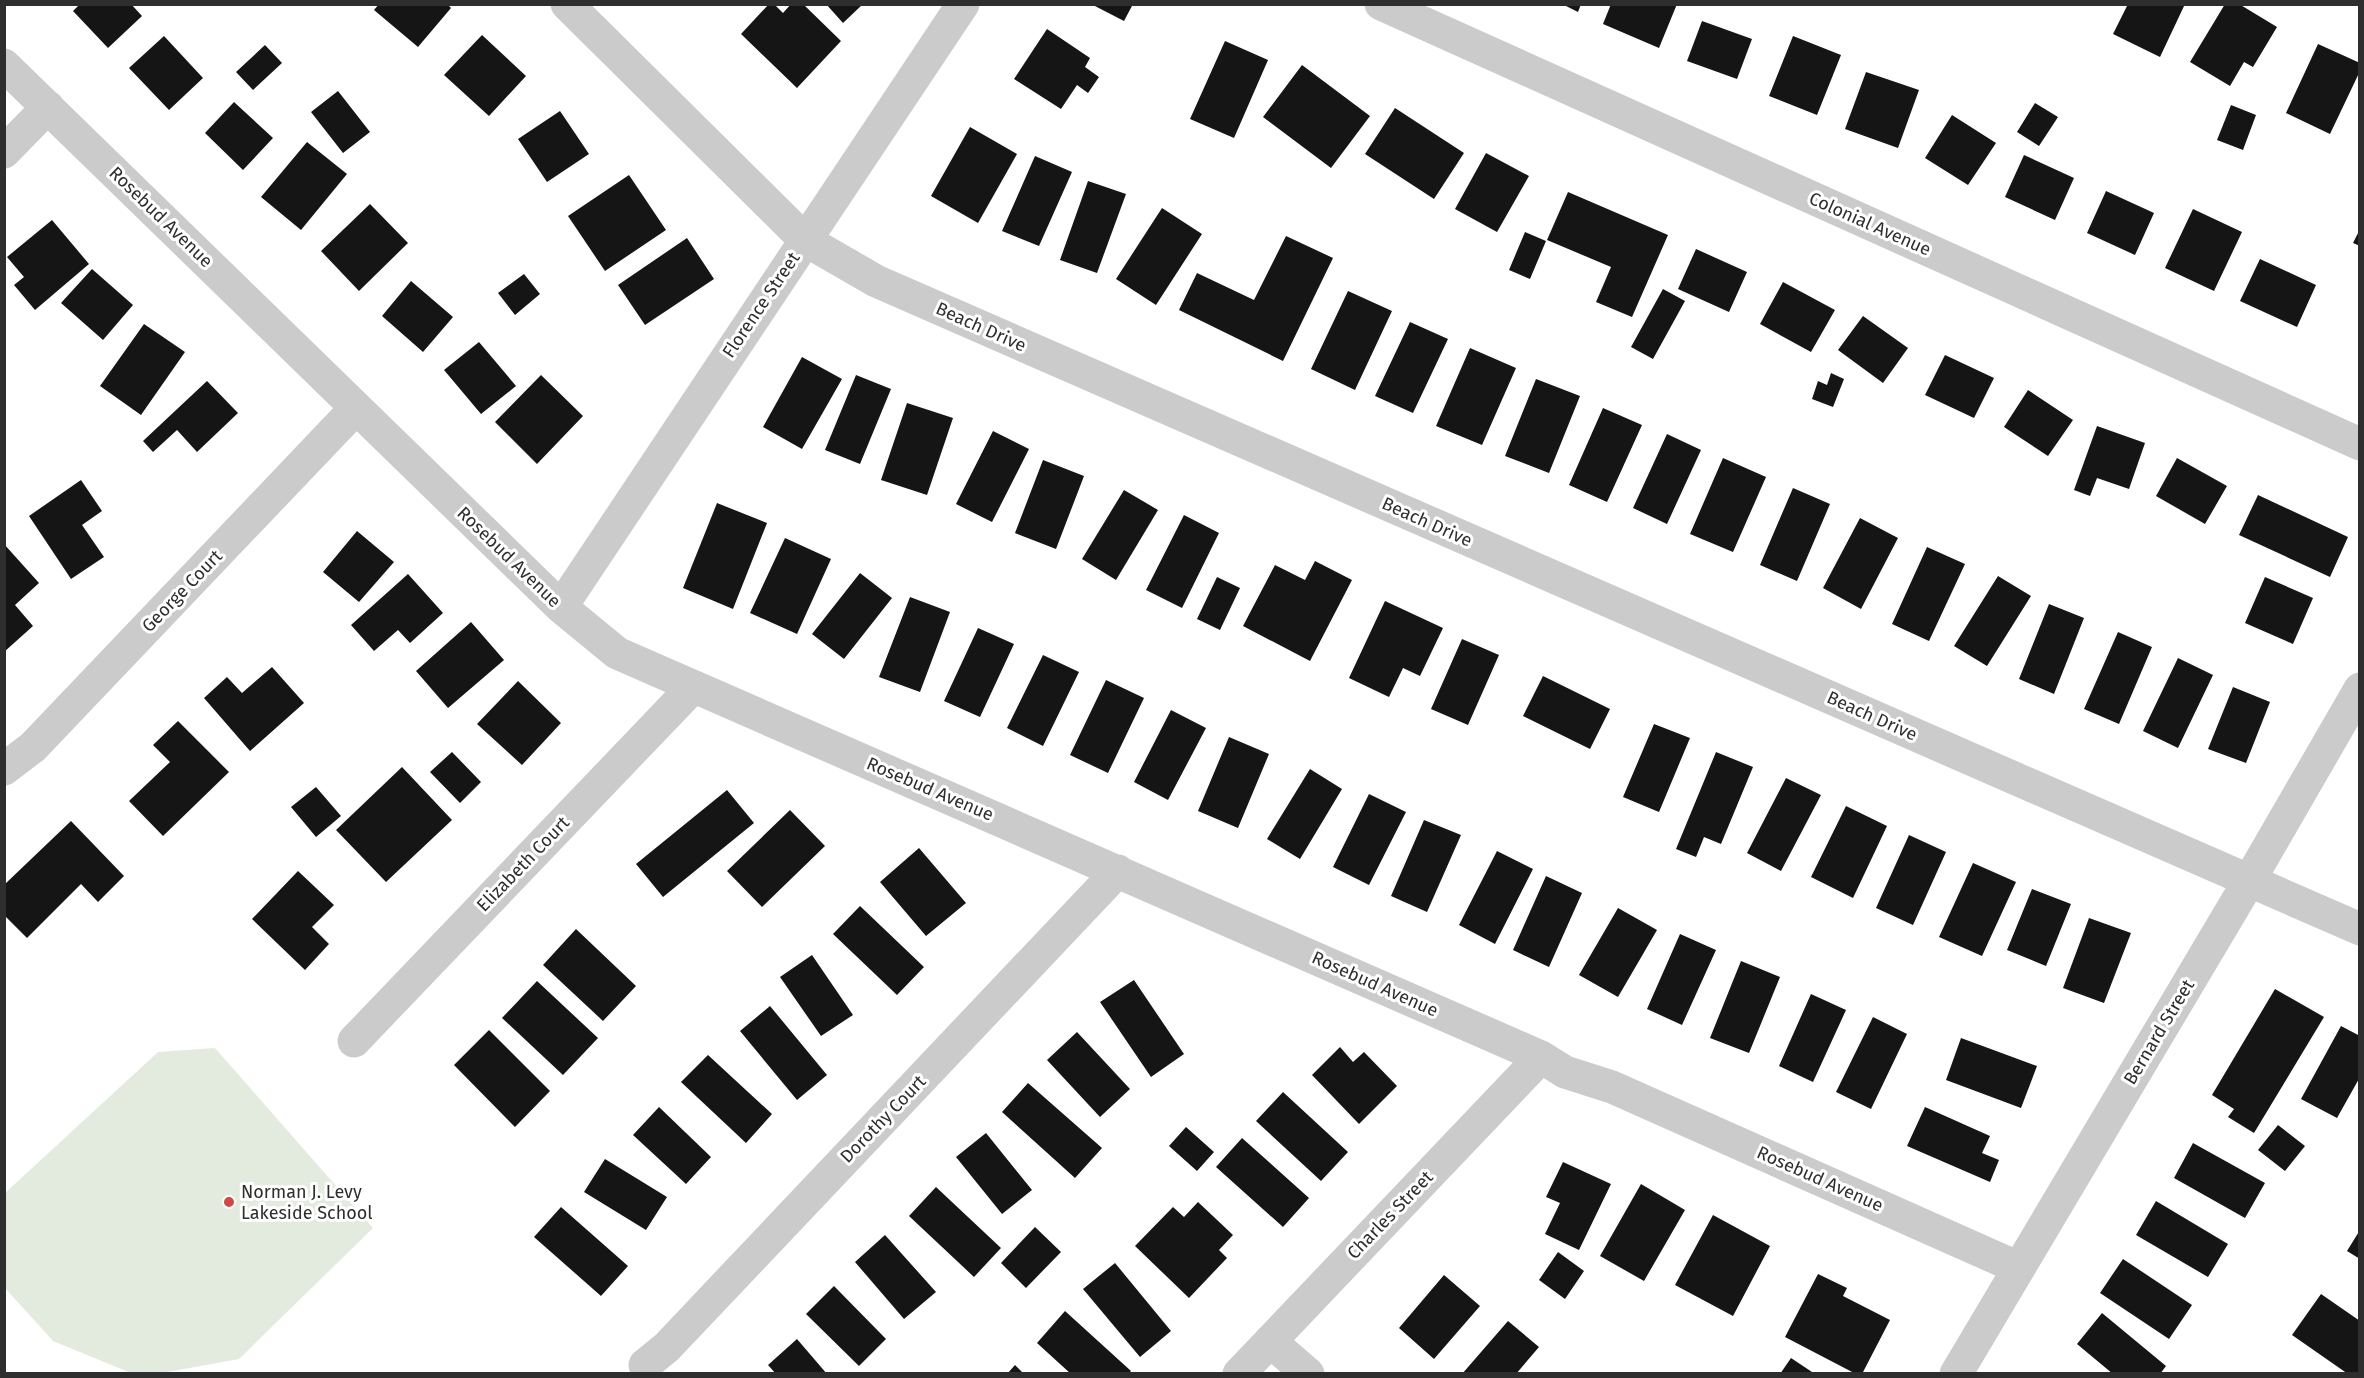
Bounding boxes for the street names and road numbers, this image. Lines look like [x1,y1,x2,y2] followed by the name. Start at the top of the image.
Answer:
[105,162,217,272] street label: Rosebud Avenue
[1806,187,1934,261] street label: Colonial Avenue
[718,248,805,362] street label: Florence Street
[932,297,1030,357] street label: Beach Drive
[1378,492,1476,552] street label: Beach Drive
[453,502,565,612] street label: Rosebud Avenue
[137,545,227,637] street label: George Court
[1823,686,1921,746] street label: Beach Drive
[863,752,997,826] street label: Rosebud Avenue
[472,812,574,916] street label: Elizabeth Court
[1308,946,1442,1022] street label: Rosebud Avenue
[2119,975,2199,1089] street label: Bernard Street
[836,1070,931,1168] street label: Dorothy Court
[1753,1141,1887,1217] street label: Rosebud Avenue
[1342,1166,1438,1264] street label: Charles Street

